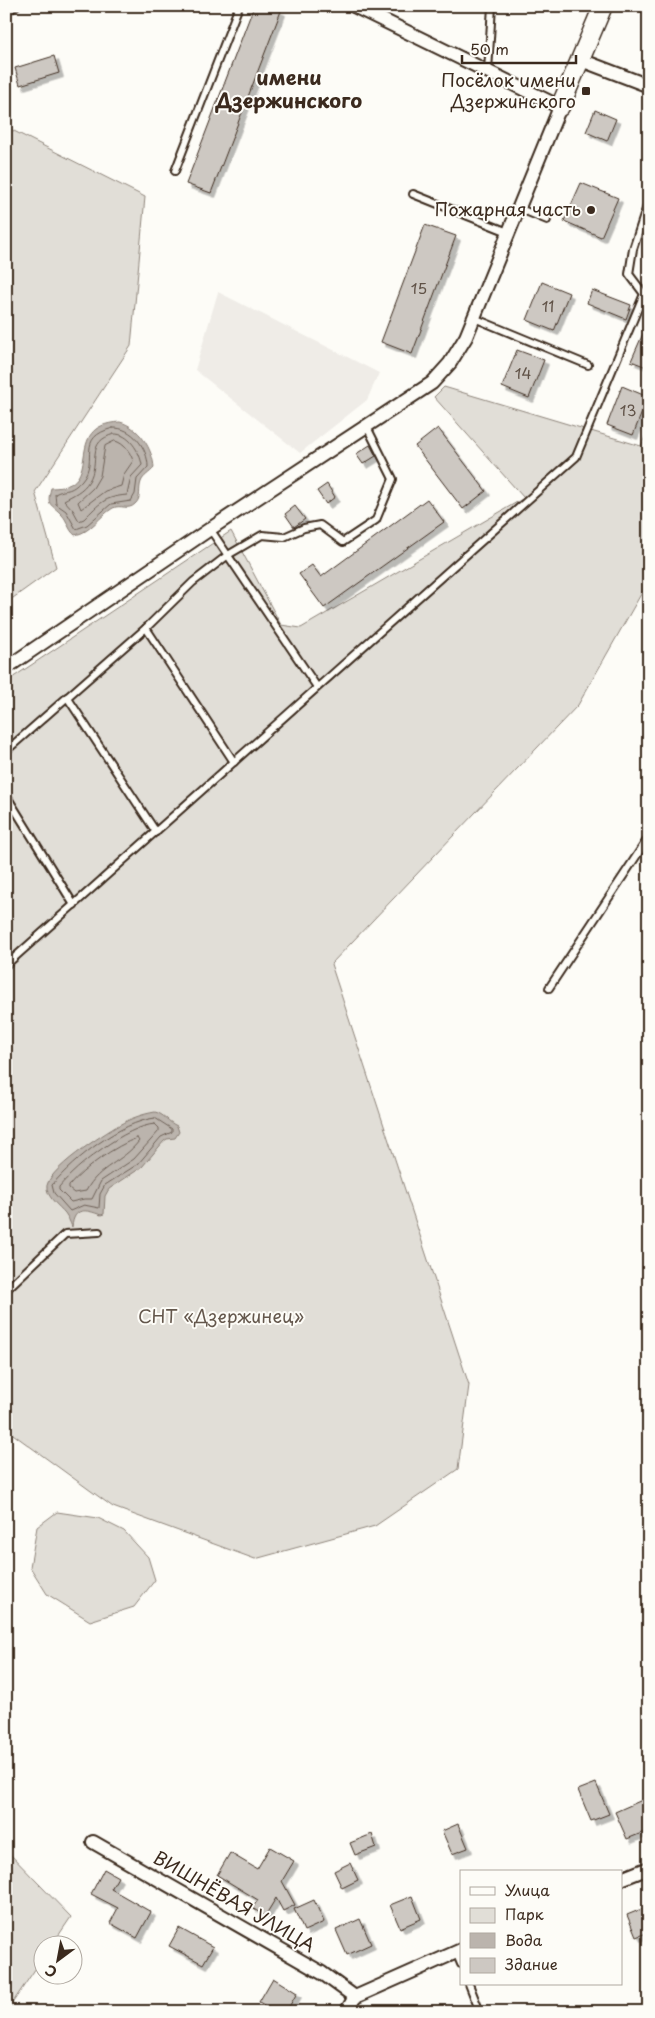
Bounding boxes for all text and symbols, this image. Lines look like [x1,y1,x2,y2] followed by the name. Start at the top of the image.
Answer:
[462,32,576,64] scale bar
[470,37,509,60] text: 50 m
[215,62,362,115] district label: имени Дзержинского
[441,66,576,114] place label: Посёлок имени Дзержинского
[580,85,592,97] marker: Посёлок имени Дзержинского
[435,195,581,222] place label: Пожарная часть
[585,204,597,216] marker: Пожарная часть
[411,276,427,299] house number: 15
[542,294,554,317] house number: 11
[515,361,531,384] house number: 14
[620,398,636,421] house number: 13
[138,1302,304,1329] park label: СНТ «Дзержинец»
[149,1843,321,1958] street label: ВИШНЁВАЯ УЛИЦА
[460,1870,622,1986] legend
[505,1878,550,1901] text: Улица
[505,1902,544,1925] text: Парк
[505,1928,543,1951] text: Вода
[32,1936,82,1986] north arrow
[505,1952,558,1975] text: Здание
[41,1960,61,1983] text: С

